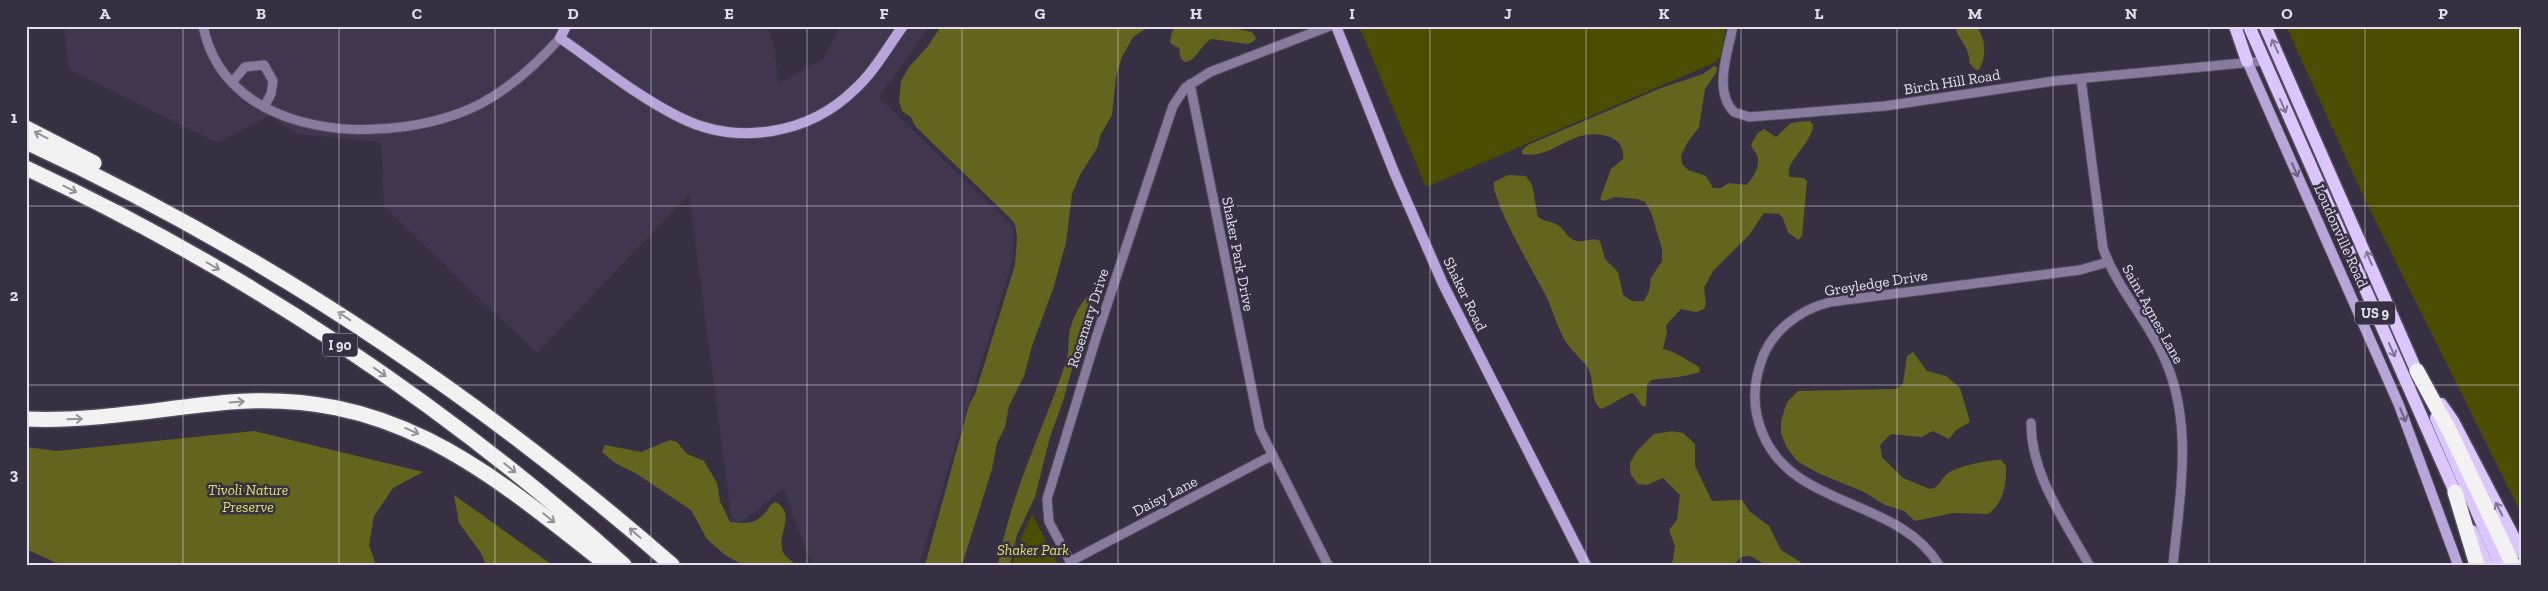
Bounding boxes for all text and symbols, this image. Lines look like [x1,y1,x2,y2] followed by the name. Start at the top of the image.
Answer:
[100,4,111,23] text: A
[256,4,266,23] text: B
[412,4,422,23] text: C
[567,4,579,23] text: D
[724,4,734,23] text: E
[879,4,889,23] text: F
[1035,4,1046,23] text: G
[1190,4,1202,23] text: H
[1349,4,1355,23] text: I
[1504,4,1512,23] text: J
[1659,4,1670,23] text: K
[1815,4,1824,23] text: L
[1968,4,1982,23] text: M
[2125,4,2137,23] text: N
[2281,4,2293,23] text: O
[2438,4,2448,23] text: P
[2269,39,2279,54] one-way arrow
[1903,65,2002,99] street label: Birch Hill Road
[2278,98,2288,113] one-way arrow
[11,108,18,127] text: 1
[34,130,49,139] one-way arrow
[2290,162,2300,177] one-way arrow
[2310,182,2372,291] street label: Loudonville Road
[62,185,77,194] one-way arrow
[1218,195,1258,313] street label: Shaker Park Drive
[2363,251,2373,266] one-way arrow
[1439,254,1491,335] street label: Shaker Road
[2118,261,2188,367] street label: Saint Agnes Lane
[206,262,220,272] one-way arrow
[1064,266,1112,370] street label: Rosemary Drive
[1823,266,1929,300] street label: Greyledge Drive
[10,286,19,305] text: 2
[2355,302,2395,324] road number: US 9
[338,311,352,321] one-way arrow
[322,334,358,356] road number: I 90
[2387,342,2397,357] one-way arrow
[373,367,387,377] one-way arrow
[228,397,244,406] one-way arrow
[2399,407,2408,422] one-way arrow
[66,414,83,424] one-way arrow
[404,427,419,436] one-way arrow
[504,463,517,474] one-way arrow
[10,465,19,484] text: 3
[1130,472,1200,520] street label: Daisy Lane
[208,481,288,516] park label: Tivoli Nature Preserve
[2494,502,2504,517] one-way arrow
[542,513,555,524] one-way arrow
[629,527,642,538] one-way arrow
[997,541,1069,559] park label: Shaker Park

